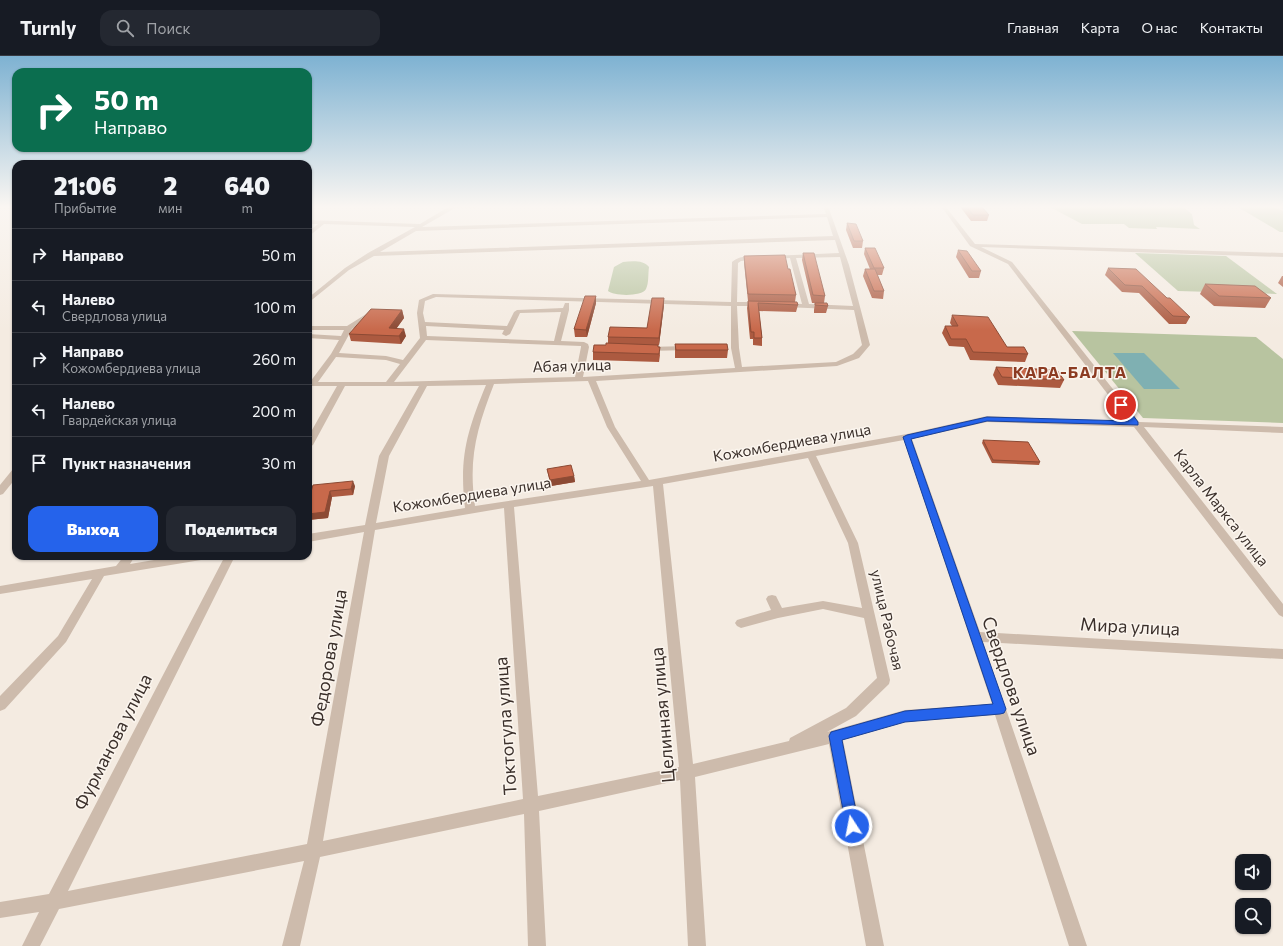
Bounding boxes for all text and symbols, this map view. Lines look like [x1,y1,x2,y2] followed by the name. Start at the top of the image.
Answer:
[100,10,380,46] search box
[20,16,76,39] text: Turnly
[114,17,136,39] icon: search
[146,19,191,37] text: Поиск
[1007,19,1059,36] text: Главная
[1081,19,1119,36] text: Карта
[1141,19,1178,36] text: О нас
[1200,19,1263,36] text: Контакты
[94,82,159,116] text: 50 m
[28,84,80,136] icon: right
[94,116,167,138] text: Направо
[54,171,117,200] text: 21:06
[163,171,177,200] text: 2
[224,171,270,200] text: 640
[54,200,116,216] text: Прибытие
[158,200,182,216] text: мин
[242,200,253,216] text: m
[28,244,50,266] icon: right
[62,246,124,264] text: Направо
[262,246,296,264] text: 50 m
[62,290,115,308] text: Налево
[28,296,50,318] icon: left
[254,298,296,316] text: 100 m
[62,308,167,324] text: Свердлова улица
[62,342,124,360] text: Направо
[28,348,50,370] icon: right
[253,350,296,368] text: 260 m
[532,355,612,375] street label: Абая улица
[62,360,201,376] text: Кожомбердиева улица
[1013,362,1127,381] district label: КАРА-БАЛТА
[1104,388,1138,422] pin
[62,394,115,412] text: Налево
[1110,394,1132,416] icon: arrive
[28,400,50,422] icon: left
[252,402,296,420] text: 200 m
[62,412,176,428] text: Гвардейская улица
[711,419,872,465] street label: Кожомбердиева улица
[1171,445,1273,569] street label: Карла Маркса улица
[28,452,50,474] icon: arrive
[62,454,191,472] text: Пункт назначения
[262,454,296,472] text: 30 m
[391,473,552,515] street label: Кожомбердиева улица
[28,506,158,552] button: Выход
[166,506,296,552] button: Поделиться
[868,568,908,672] street label: улица Рабочая
[305,587,351,728] street label: Федорова улица
[1079,612,1181,640] street label: Мира улица
[978,613,1046,758] street label: Свердлова улица
[645,646,679,784] street label: Целинная улица
[489,656,521,796] street label: Токтогула улица
[68,670,156,813] street label: Фурманова улица
[831,805,873,847] position arrow
[1235,854,1271,934] map controls
[1235,854,1271,890] button: sound
[1235,898,1271,934] button: search

